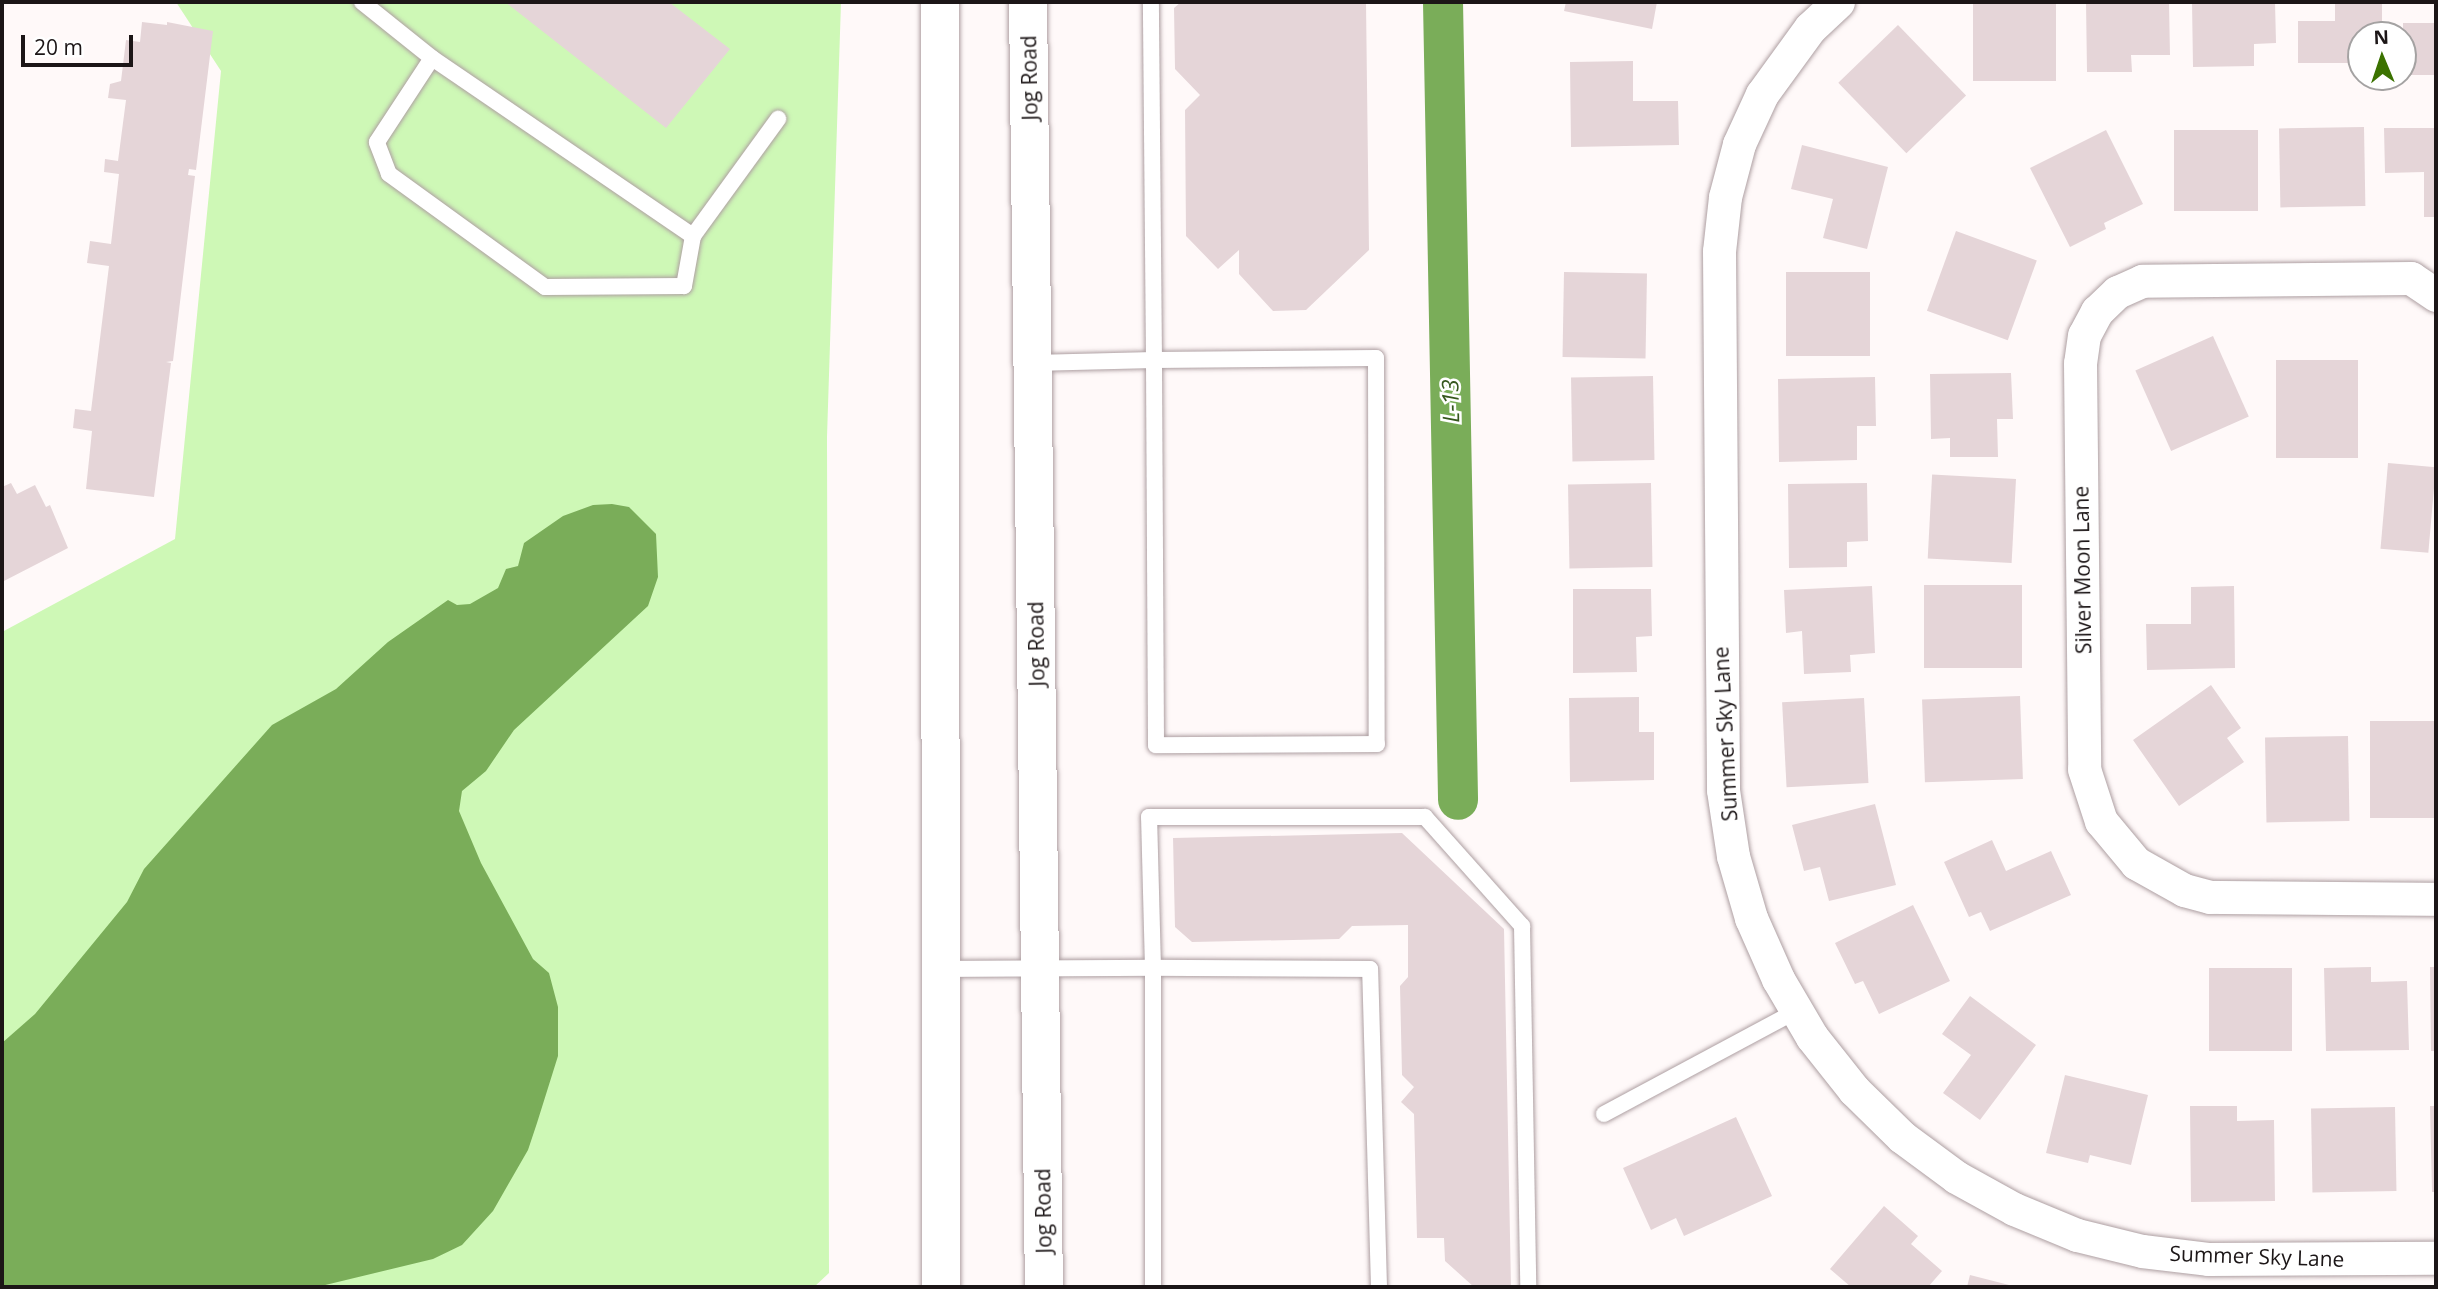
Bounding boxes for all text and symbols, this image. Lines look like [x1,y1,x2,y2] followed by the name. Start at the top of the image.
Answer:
[24,21,136,65] scale bar
[2347,21,2417,91] north arrow
[2373,24,2390,50] text: N
[34,33,83,61] text: 20 m
[1016,35,1042,121] street label: Jog Road
[1436,379,1464,423] water label: L-13
[2068,486,2096,654] street label: Silver Moon Lane
[1023,601,1049,687] street label: Jog Road
[1708,646,1742,822] street label: Summer Sky Lane
[1030,1168,1056,1254] street label: Jog Road
[2169,1240,2345,1272] street label: Summer Sky Lane

